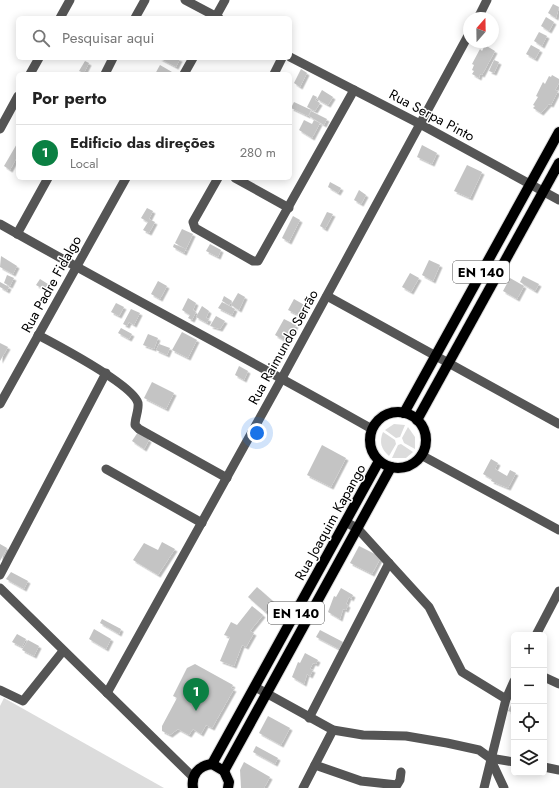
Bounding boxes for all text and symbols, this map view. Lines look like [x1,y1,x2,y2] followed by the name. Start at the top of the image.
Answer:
[463,12,499,48] north arrow
[16,16,292,60] search box
[30,27,52,49] icon: search
[62,27,154,49] text: Pesquisar aqui
[386,84,479,146] street label: Rua Serpa Pinto
[32,86,107,110] text: Por perto
[70,132,215,154] text: Edificio das direções
[42,143,48,162] text: 1
[240,143,276,162] text: 280 m
[70,154,98,173] text: Local
[16,231,86,336] street label: Rua Padre Fidalgo
[453,261,509,283] road number: EN 140
[243,286,323,408] street label: Rua Raimundo Serrão
[247,423,267,443] your location
[290,460,370,584] street label: Rua Joaquim Kapango
[268,602,324,624] road number: EN 140
[511,632,547,776] map controls
[511,632,547,668] button: +
[511,668,547,704] button: −
[183,678,209,711] pin: 1
[511,704,547,740] button: locate
[511,740,547,776] button: layers

